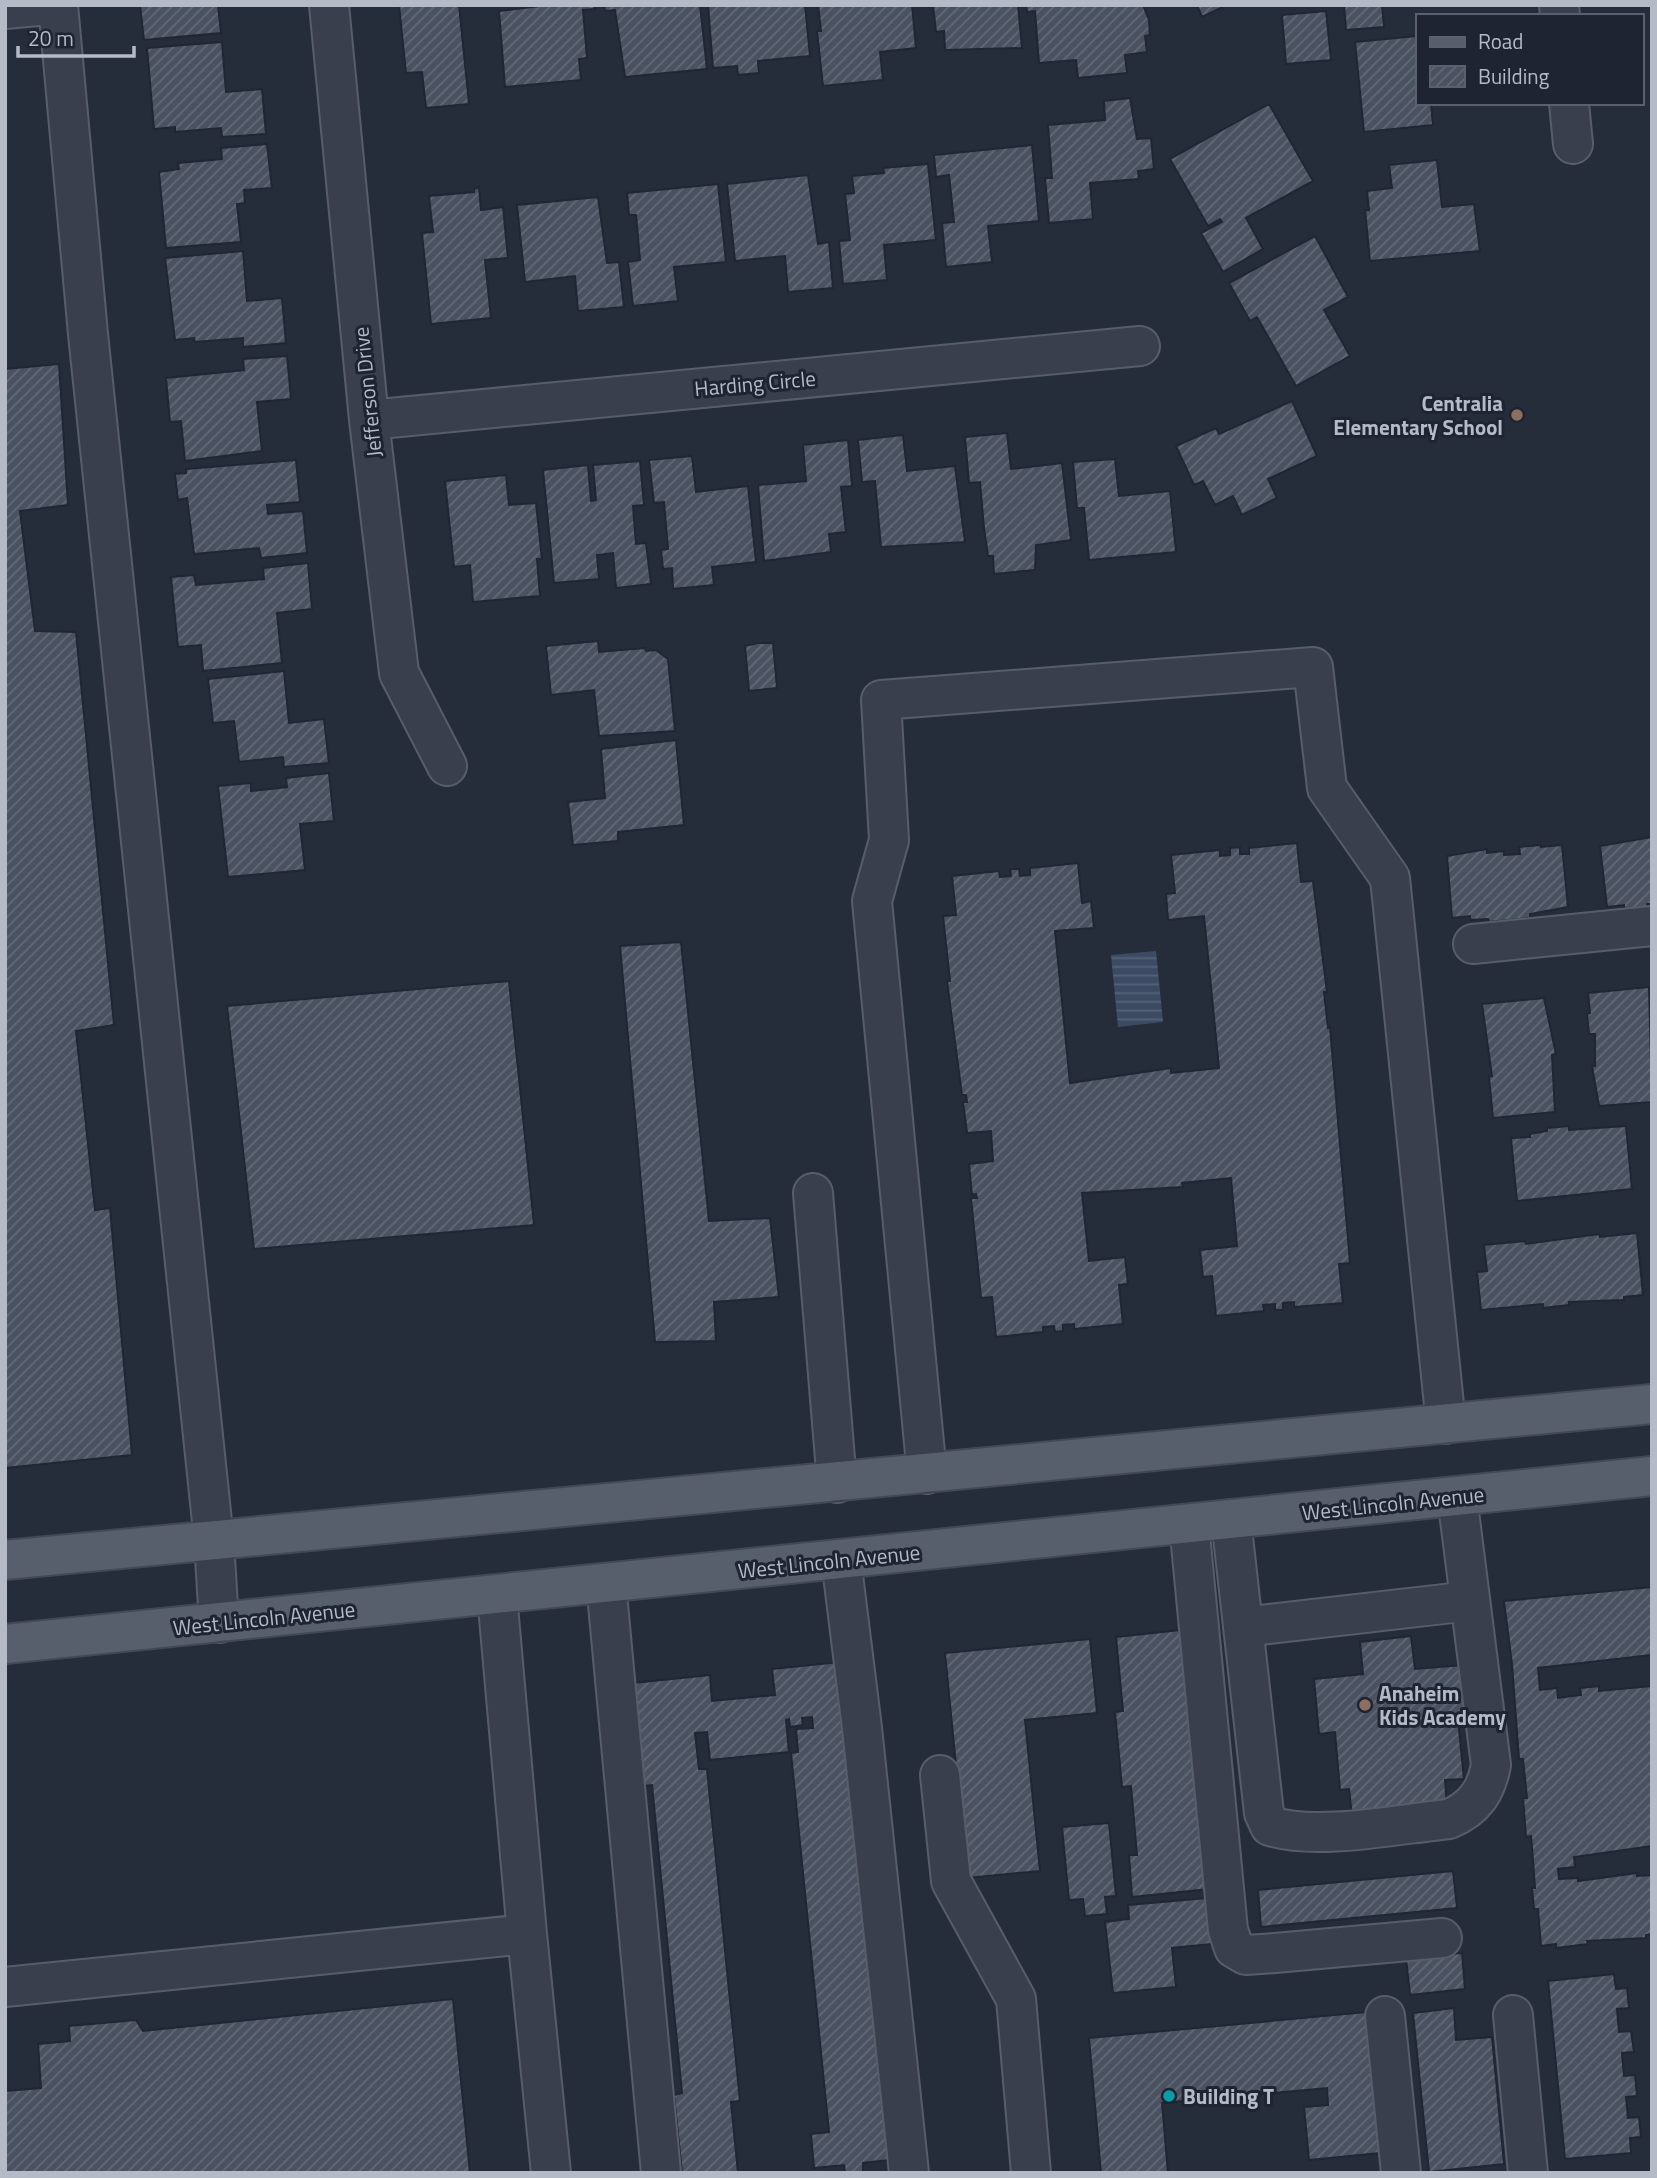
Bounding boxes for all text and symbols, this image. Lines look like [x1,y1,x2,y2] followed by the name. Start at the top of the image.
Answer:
[18,14,133,58] scale bar
[1416,14,1643,105] legend
[28,22,74,54] text: 20 m
[1478,25,1523,57] text: Road
[1478,60,1550,92] text: Building
[344,325,390,459] street label: Jefferson Drive
[693,362,817,404] street label: Harding Circle
[1333,387,1503,443] place label: Centralia Elementary School
[1509,407,1525,423] marker: Centralia Elementary School
[1300,1478,1486,1528] street label: West Lincoln Avenue
[736,1536,922,1586] street label: West Lincoln Avenue
[171,1593,357,1643] street label: West Lincoln Avenue
[1379,1677,1506,1733] place label: Anaheim Kids Academy
[1357,1697,1373,1713] marker: Anaheim Kids Academy
[1183,2080,1274,2112] place label: Building T
[1161,2088,1177,2104] marker: Building T

